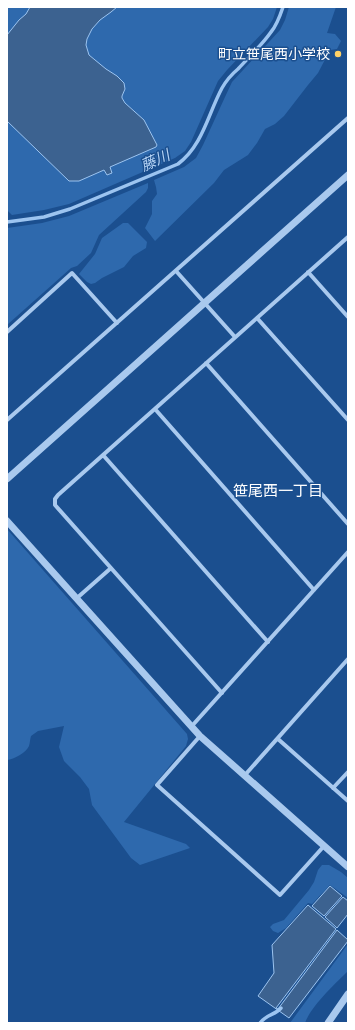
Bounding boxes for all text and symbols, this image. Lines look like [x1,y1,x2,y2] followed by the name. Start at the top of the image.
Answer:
[218,45,330,63] place label: 町立笹尾西小学校
[333,49,343,59] marker: 町立笹尾西小学校
[137,144,174,175] water label: 藤川
[233,481,323,500] district label: 笹尾西一丁目

